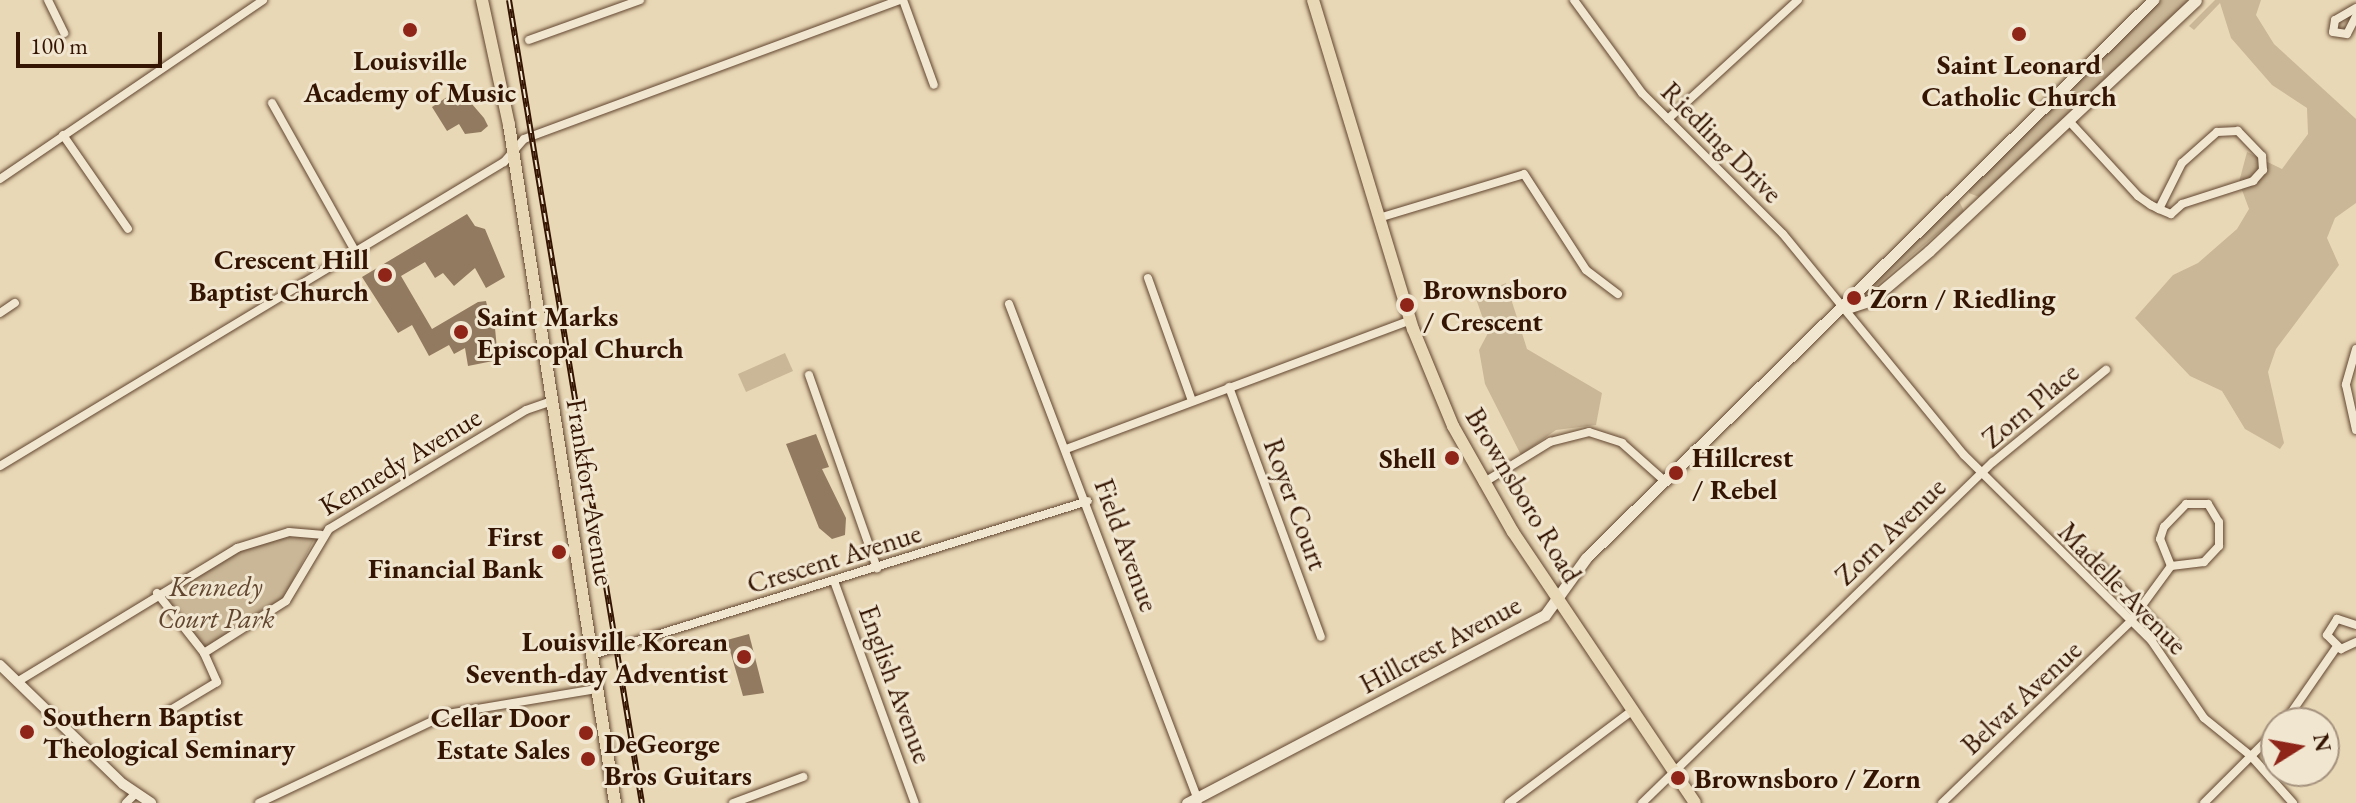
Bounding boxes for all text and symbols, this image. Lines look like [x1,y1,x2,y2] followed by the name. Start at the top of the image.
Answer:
[20,16,166,66] scale bar
[401,21,419,39] marker: Louisville Academy of Music
[2010,25,2028,43] marker: Saint Leonard Catholic Church
[30,30,88,61] text: 100 m
[304,43,516,109] place label: Louisville Academy of Music
[1921,47,2117,113] place label: Saint Leonard Catholic Church
[1654,74,1790,210] street label: Riedling Drive
[189,242,369,308] place label: Crescent Hill Baptist Church
[376,266,394,284] marker: Crescent Hill Baptist Church
[1423,272,1567,338] place label: Brownsboro / Crescent
[1870,281,2056,315] place label: Zorn / Riedling
[1845,289,1863,307] marker: Zorn / Riedling
[1398,296,1416,314] marker: Brownsboro / Crescent
[477,299,684,365] place label: Saint Marks Episcopal Church
[452,323,470,341] marker: Saint Marks Episcopal Church
[1975,355,2085,455] street label: Zorn Place
[560,396,622,588] street label: Frankfort Avenue
[313,400,487,522] street label: Kennedy Avenue
[1459,402,1589,588] street label: Brownsboro Road
[1257,434,1335,574] street label: Royer Court
[1692,440,1793,506] place label: Hillcrest / Rebel
[1379,441,1436,475] place label: Shell
[1443,449,1461,467] marker: Shell
[1667,464,1685,482] marker: Hillcrest / Rebel
[1828,470,1952,592] street label: Zorn Avenue
[1087,474,1167,616] street label: Field Avenue
[2051,515,2195,661] street label: Madelle Avenue
[743,516,925,600] street label: Crescent Avenue
[368,519,543,585] place label: First Financial Bank
[550,543,568,561] marker: First Financial Bank
[157,569,275,635] park label: Kennedy Court Park
[1354,587,1526,701] street label: Hillcrest Avenue
[852,600,940,768] street label: English Avenue
[466,624,728,690] place label: Louisville Korean Seventh-day Adventist
[1954,633,2088,761] street label: Belvar Avenue
[735,648,753,666] marker: Louisville Korean Seventh-day Adventist
[43,699,295,765] place label: Southern Baptist Theological Seminary
[431,700,570,766] place label: Cellar Door Estate Sales
[2260,707,2340,787] north arrow
[18,723,36,741] marker: Southern Baptist Theological Seminary
[577,724,595,742] marker: Cellar Door Estate Sales
[604,726,752,792] place label: DeGeorge Bros Guitars
[2306,731,2338,754] text: N
[579,750,597,768] marker: DeGeorge Bros Guitars
[1694,761,1921,795] place label: Brownsboro / Zorn
[1669,769,1687,787] marker: Brownsboro / Zorn

